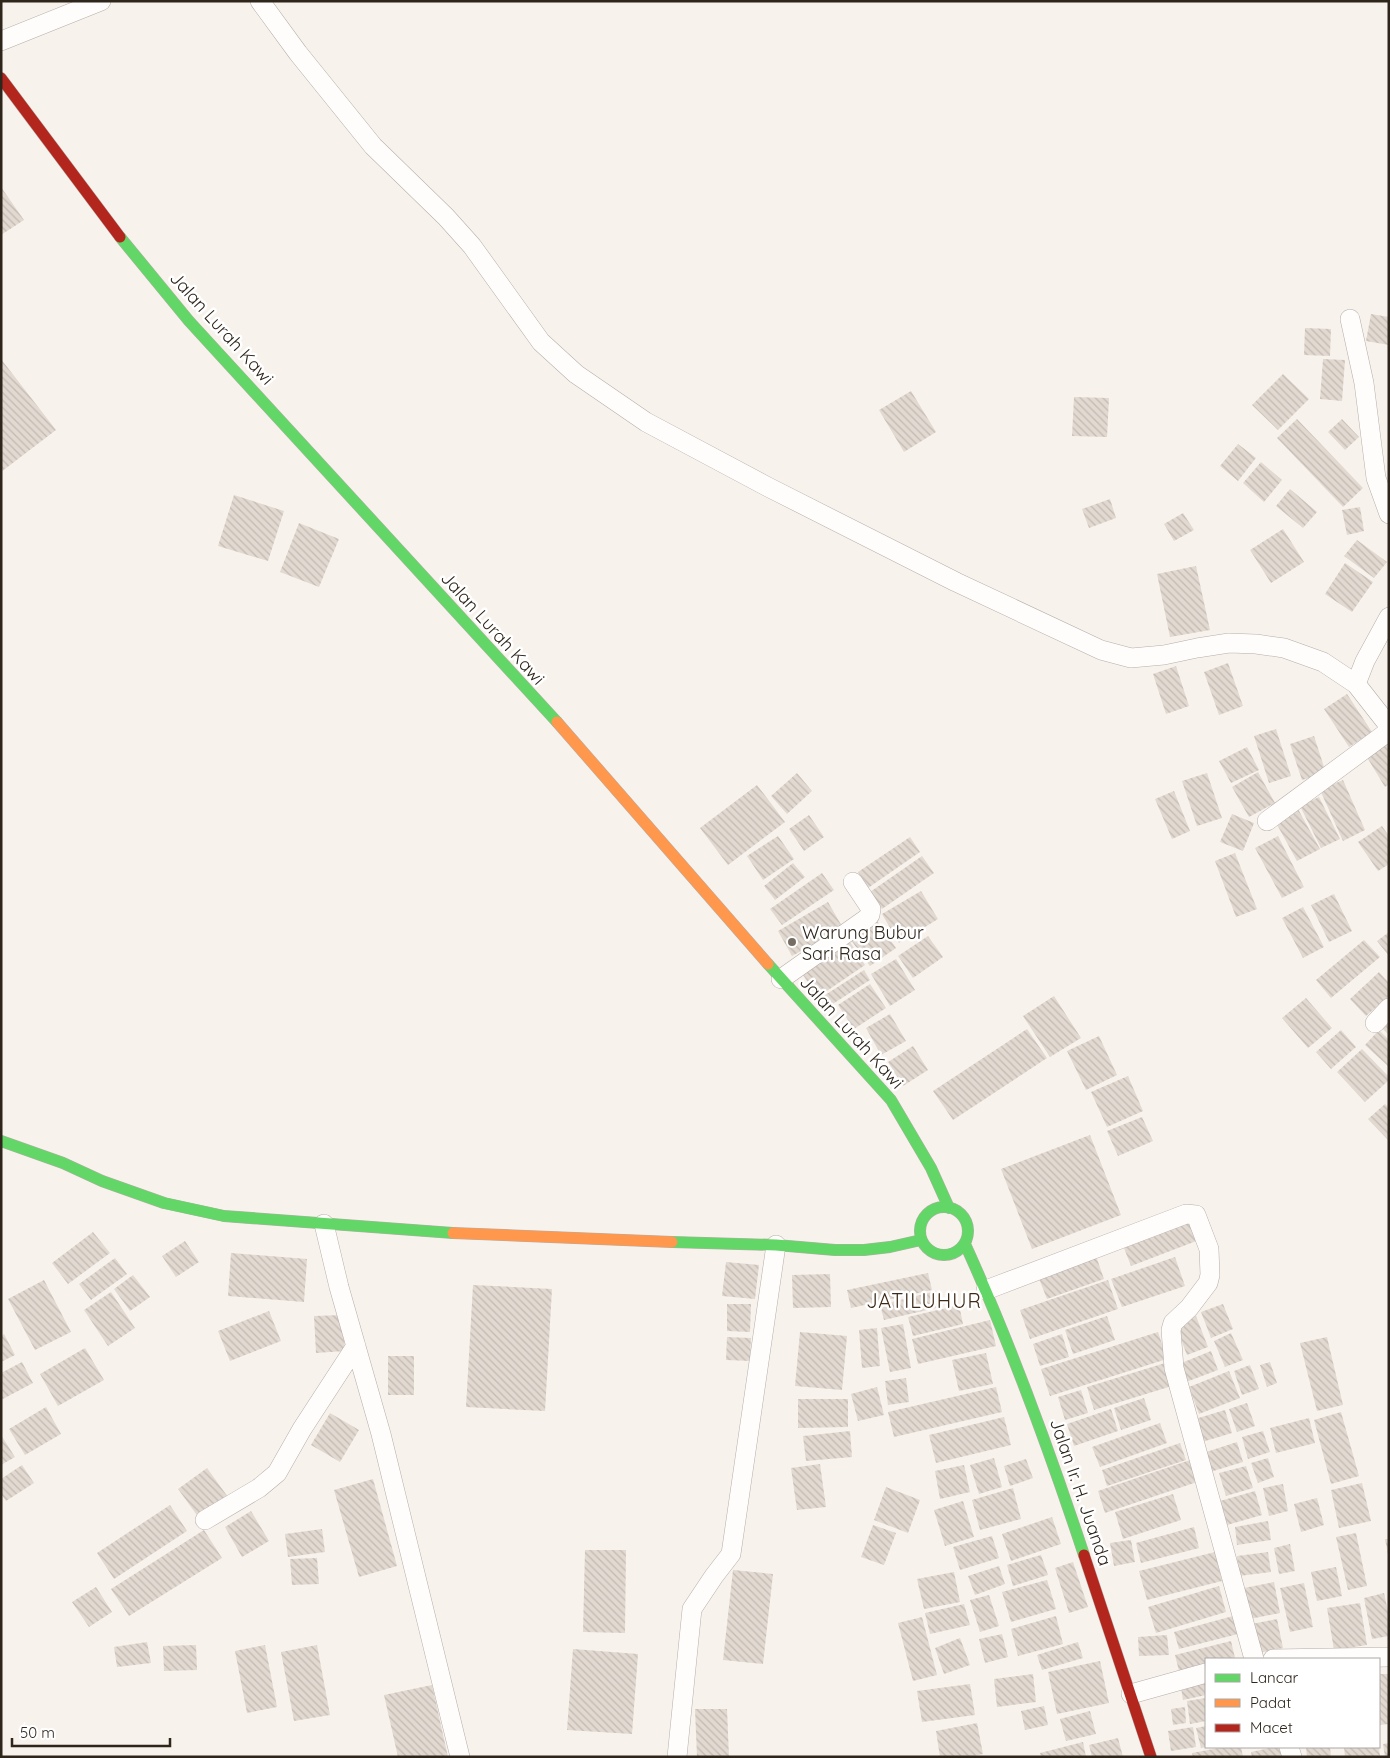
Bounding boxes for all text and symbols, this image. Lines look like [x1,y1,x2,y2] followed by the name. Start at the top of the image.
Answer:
[165,267,279,389] street label: Jalan Lurah Kawi
[436,567,550,689] street label: Jalan Lurah Kawi
[802,921,924,965] place label: Warung Bubur Sari Rasa
[786,936,798,948] marker: Warung Bubur Sari Rasa
[795,971,909,1093] street label: Jalan Lurah Kawi
[866,1288,982,1313] district label: JATILUHUR
[1045,1415,1117,1569] street label: Jalan Ir. H. Juanda
[1205,1658,1380,1748] legend
[1250,1668,1299,1687] text: Lancar
[1250,1693,1291,1712] text: Padat
[12,1716,170,1748] scale bar
[1250,1718,1293,1737] text: Macet
[20,1723,55,1742] text: 50 m

